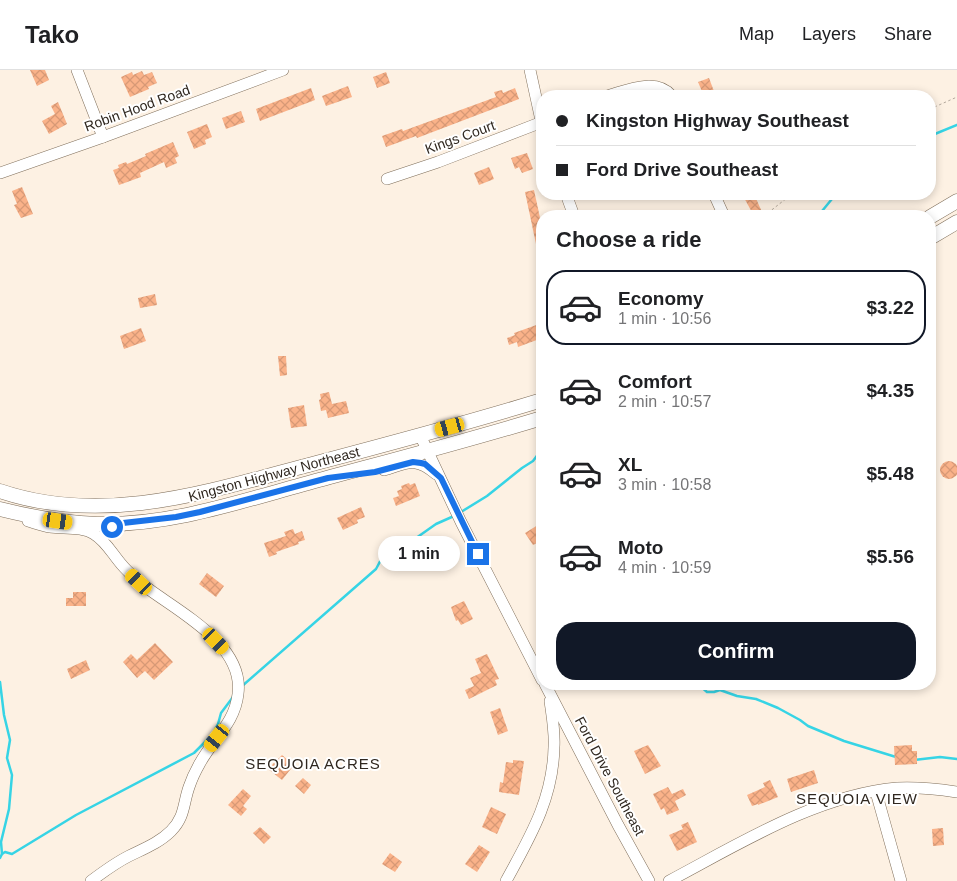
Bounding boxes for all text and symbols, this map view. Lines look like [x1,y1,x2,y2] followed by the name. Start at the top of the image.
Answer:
[25,21,79,48] text: Tako
[739,24,774,44] text: Map
[802,24,856,44] text: Layers
[884,24,932,44] text: Share
[82,81,192,135] street label: Robin Hood Road
[586,110,849,131] text: Kingston Highway Southeast
[423,117,497,157] street label: Kings Court
[586,159,778,180] text: Ford Drive Southeast
[556,227,701,252] text: Choose a ride
[558,285,603,330] icon: car
[618,288,704,309] text: Economy
[866,297,914,318] text: $3.22
[618,310,711,327] text: 1 min · 10:56
[558,368,603,413] icon: car
[618,371,692,392] text: Comfort
[866,380,914,401] text: $4.35
[618,393,711,410] text: 2 min · 10:57
[433,416,466,438] car
[187,443,361,505] street label: Kingston Highway Northeast
[558,451,603,496] icon: car
[618,454,642,475] text: XL
[866,463,914,484] text: $5.48
[618,476,711,493] text: 3 min · 10:58
[42,511,73,531] car
[101,516,123,538] route start
[558,534,603,579] icon: car
[378,536,460,572] callout: 1 min
[618,537,663,558] text: Moto
[467,543,489,565] route end
[398,545,440,562] text: 1 min
[866,546,914,567] text: $5.56
[618,559,711,576] text: 4 min · 10:59
[122,566,155,598] car
[556,622,916,680] button: Confirm
[200,625,231,657] car
[572,714,648,838] street label: Ford Drive Southeast
[201,722,232,754] car
[245,755,381,772] district label: SEQUOIA ACRES
[796,790,918,807] district label: SEQUOIA VIEW

